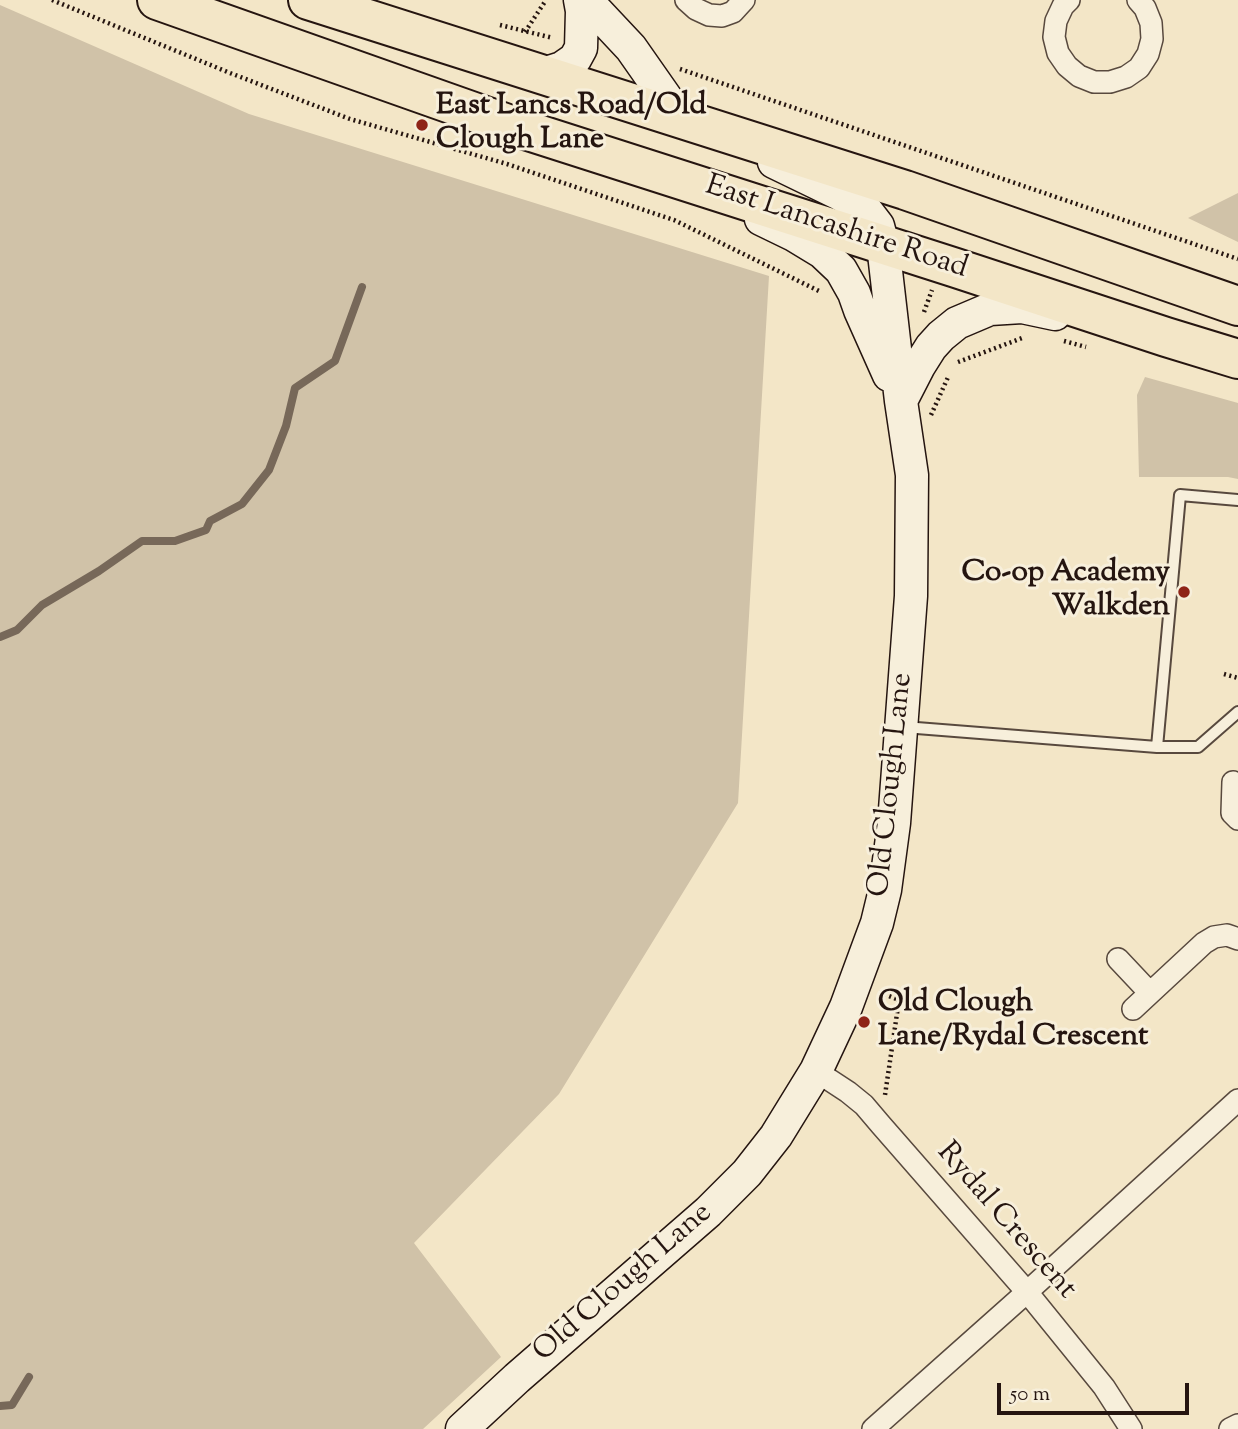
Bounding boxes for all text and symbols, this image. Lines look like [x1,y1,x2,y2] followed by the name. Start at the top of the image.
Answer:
[436,90,707,160] place label: East Lancs Road/Old Clough Lane
[414,117,430,133] marker: East Lancs Road/Old Clough Lane
[700,170,972,288] street label: East Lancashire Road
[962,557,1170,628] place label: Co-op Academy Walkden
[1176,584,1192,600] marker: Co-op Academy Walkden
[863,671,923,899] street label: Old Clough Lane
[878,987,1148,1058] place label: Old Clough Lane/Rydal Crescent
[856,1014,872,1030] marker: Old Clough Lane/Rydal Crescent
[927,1136,1083,1308] street label: Rydal Crescent
[527,1197,721,1371] street label: Old Clough Lane
[1000,1370,1192,1414] scale bar
[1010,1380,1050,1410] text: 50 m

